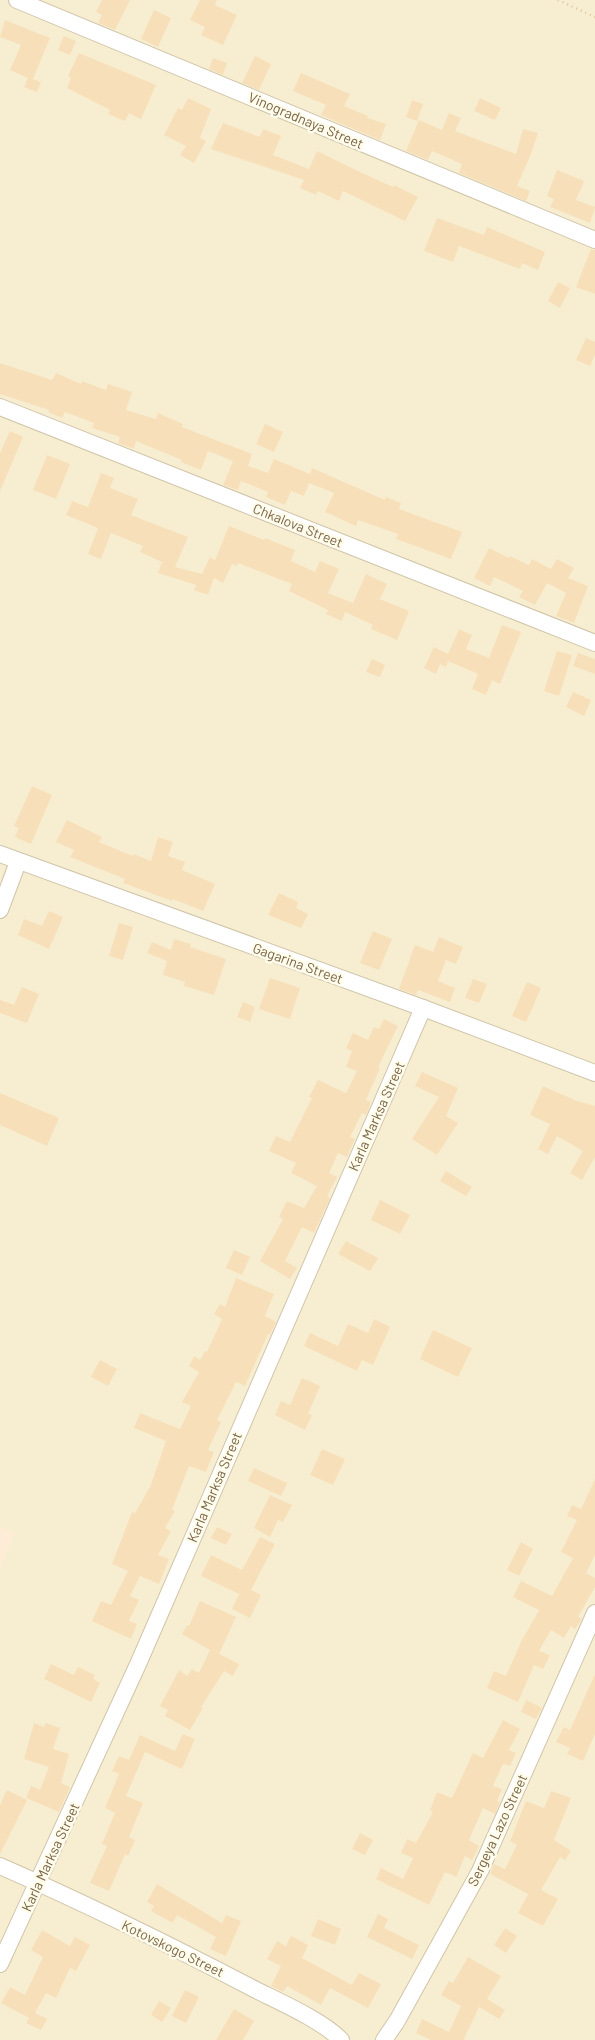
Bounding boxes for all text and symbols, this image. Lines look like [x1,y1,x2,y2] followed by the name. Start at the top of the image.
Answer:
[246,88,366,152] street label: Vinogradnaya Street
[251,499,345,551] street label: Chkalova Street
[251,939,345,987] street label: Gagarina Street
[344,1059,408,1173] street label: Karla Marksa Street
[183,1429,245,1545] street label: Karla Marksa Street
[464,1771,530,1889] street label: Sergeya Lazo Street
[17,1800,83,1914] street label: Karla Marksa Street
[119,1916,227,1980] street label: Kotovskogo Street

